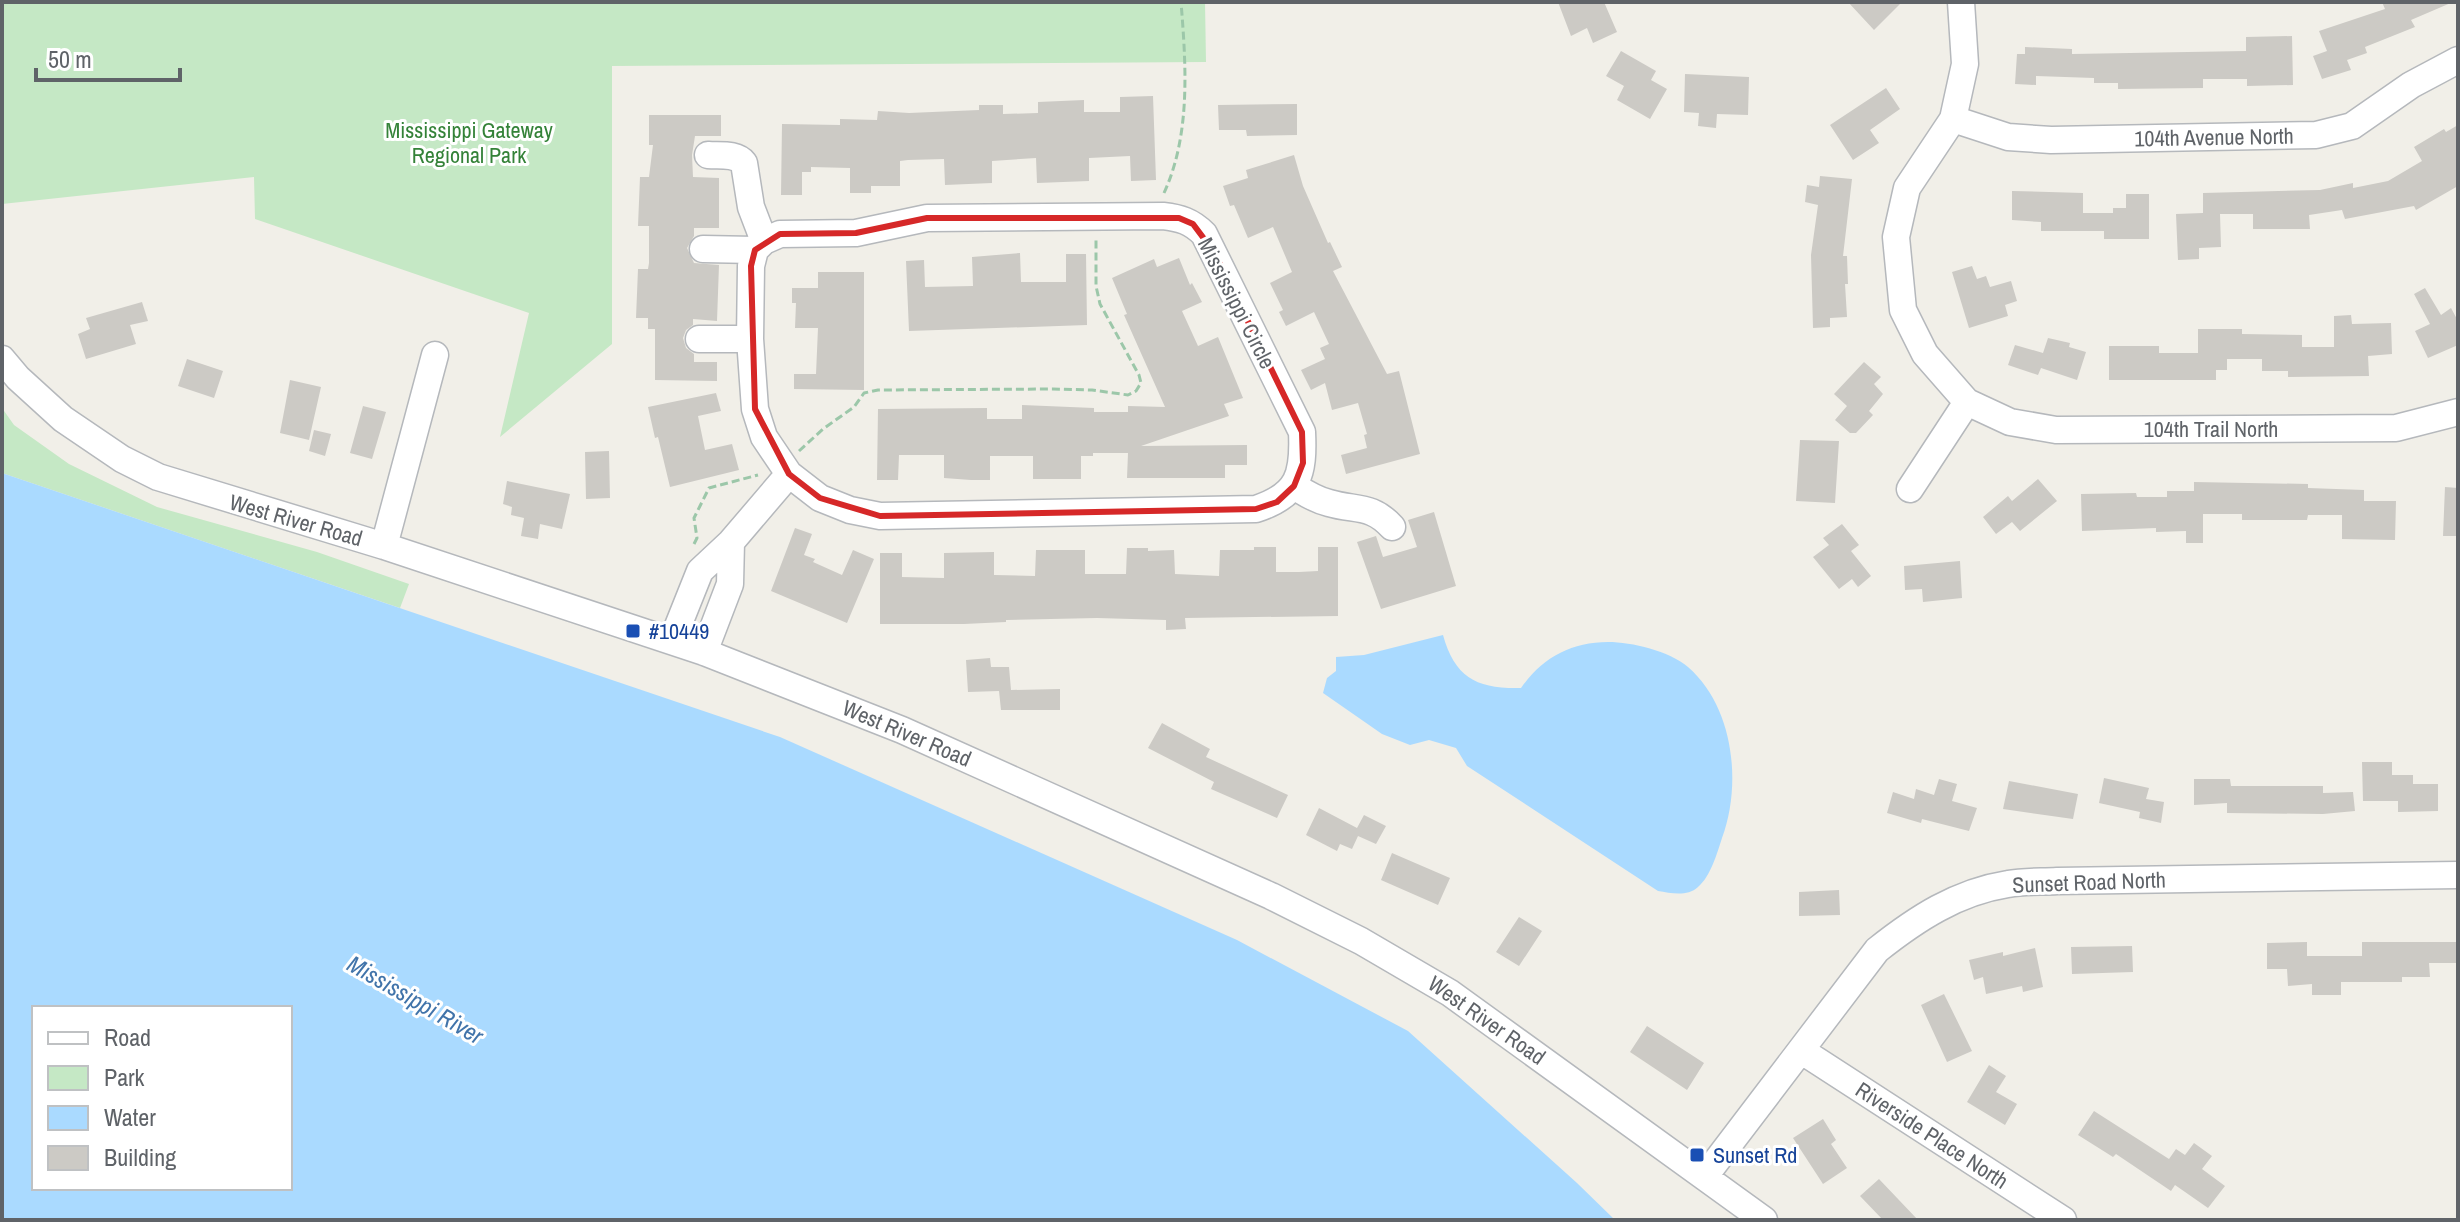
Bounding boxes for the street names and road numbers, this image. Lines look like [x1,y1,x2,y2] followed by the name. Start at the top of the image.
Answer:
[2134,121,2294,153] street label: 104th Avenue North
[1191,232,1283,374] street label: Mississippi Circle
[2144,414,2278,444] street label: 104th Trail North
[226,487,366,553] street label: West River Road
[838,692,976,774] street label: West River Road
[2012,864,2166,900] street label: Sunset Road North
[1422,968,1552,1072] street label: West River Road
[1850,1074,2014,1196] street label: Riverside Place North

